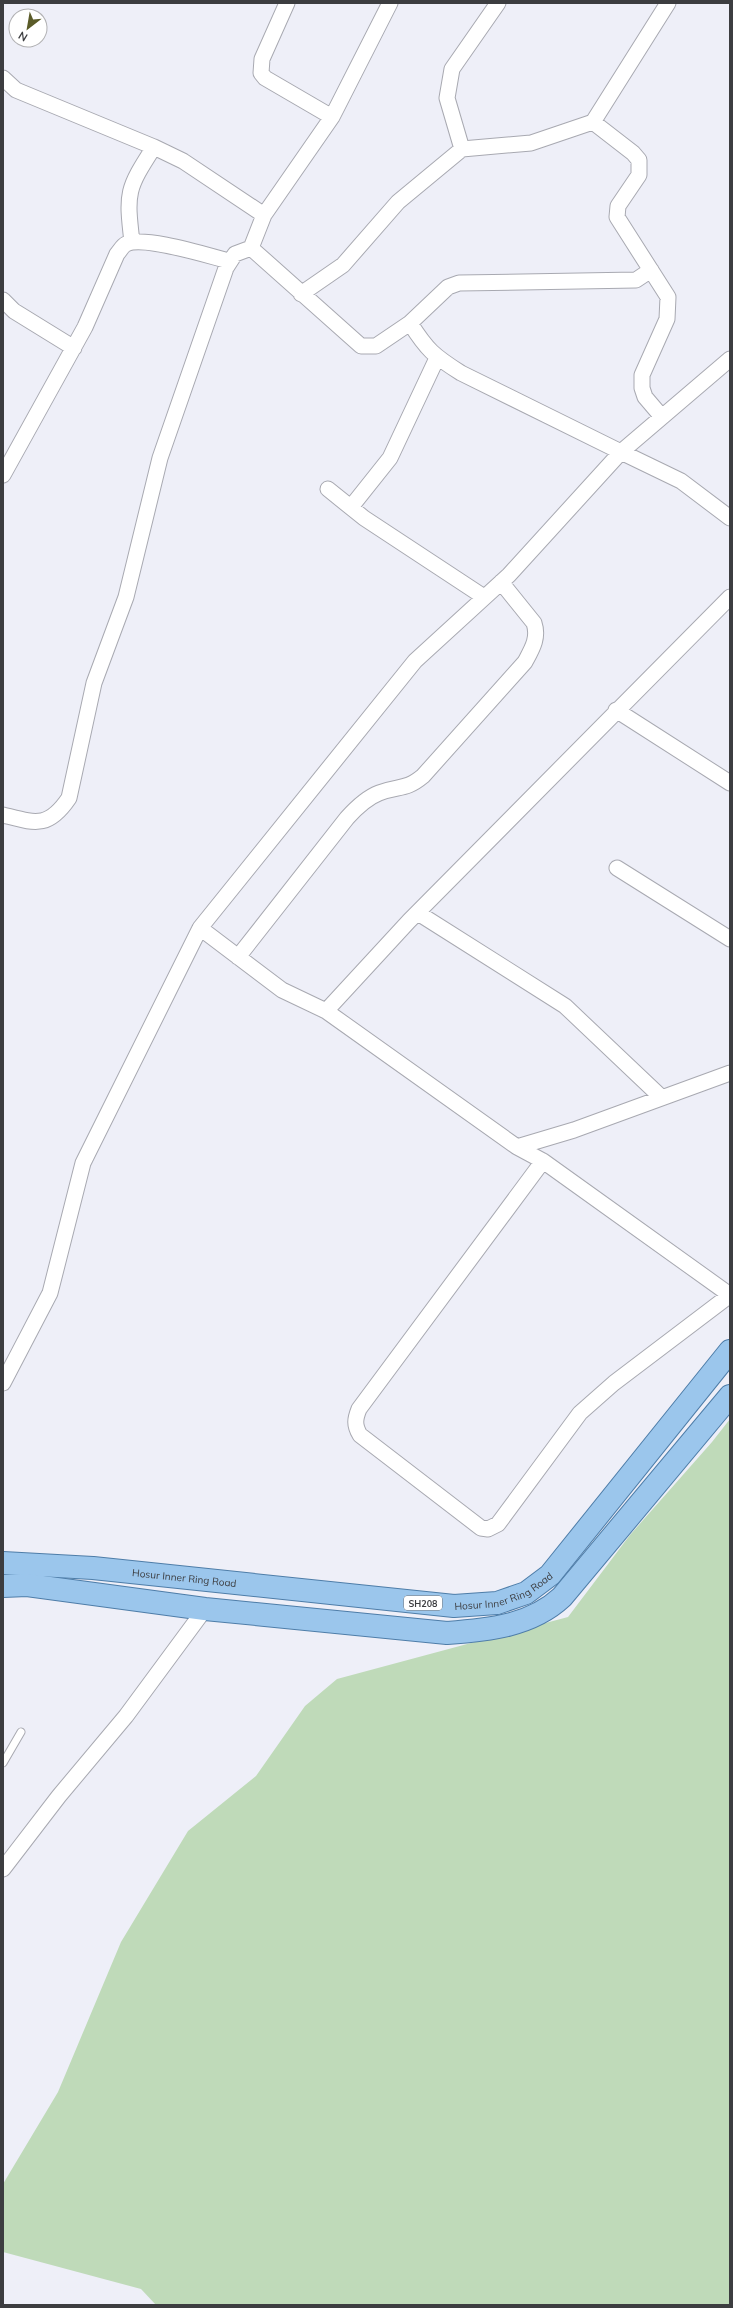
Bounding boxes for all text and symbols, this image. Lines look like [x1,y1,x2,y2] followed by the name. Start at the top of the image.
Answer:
[8,8,48,48] north arrow
[16,28,30,45] text: N
[132,1566,237,1590] street label: Hosur Inner Ring Road
[454,1569,555,1612] street label: Hosur Inner Ring Road
[404,1596,442,1610] road number: SH208

